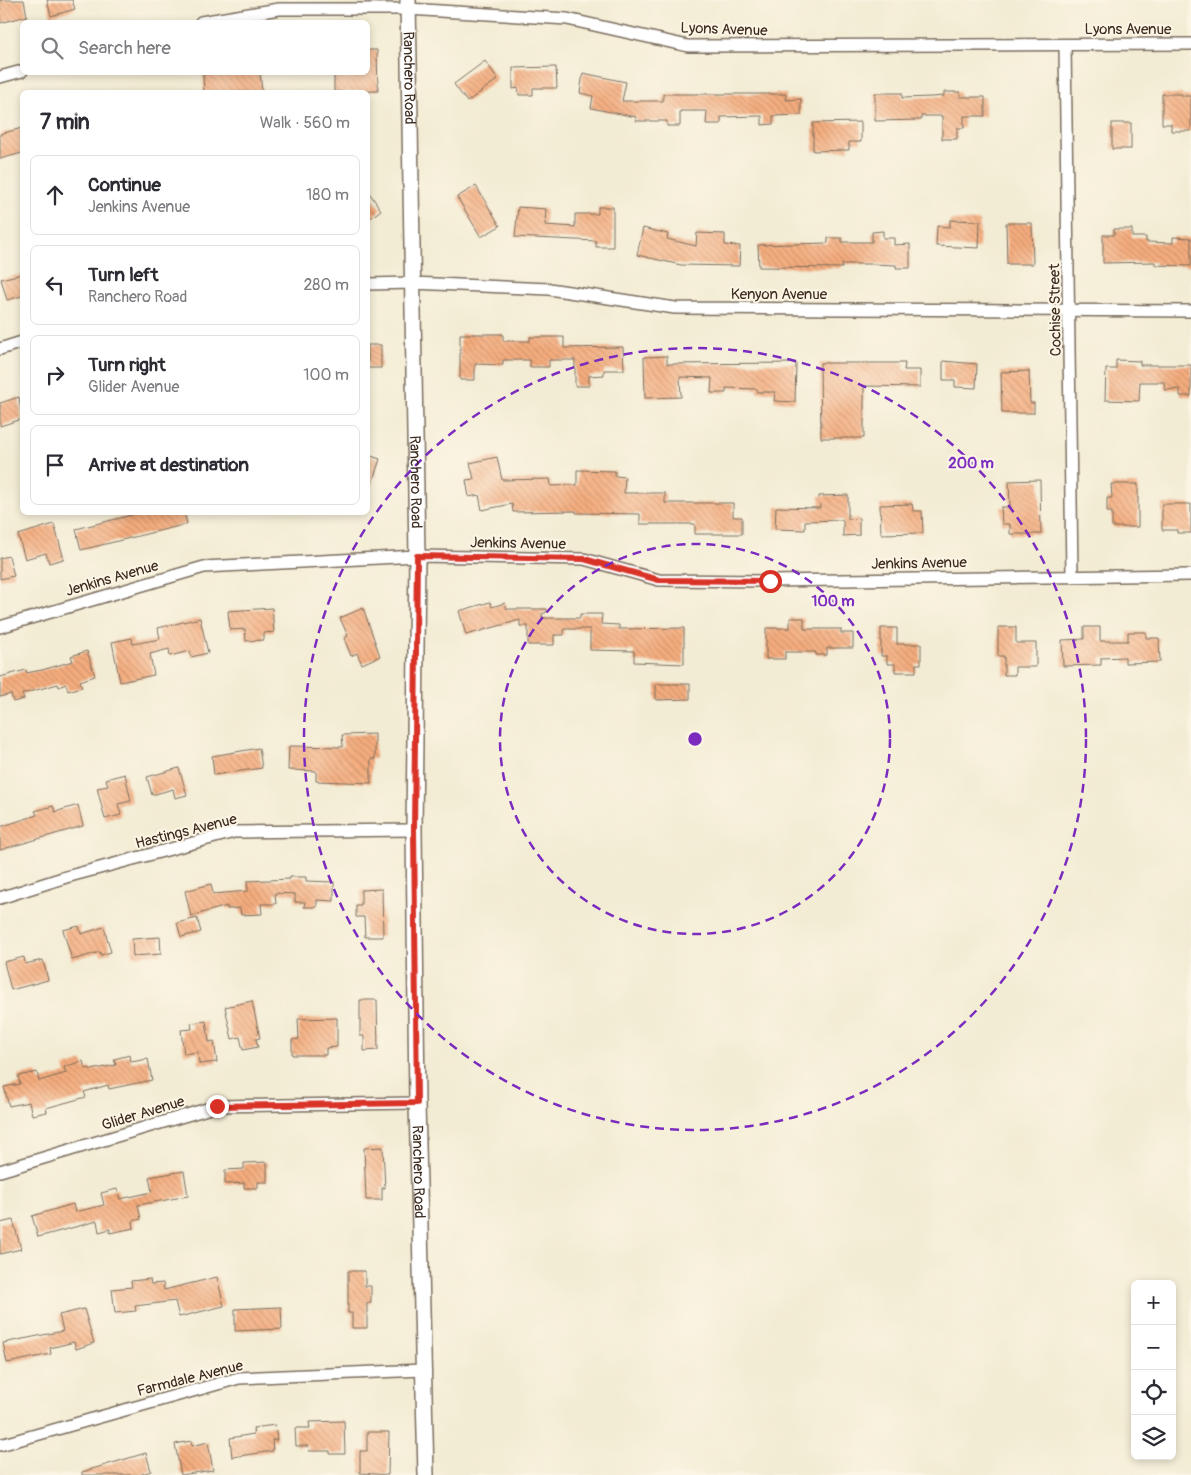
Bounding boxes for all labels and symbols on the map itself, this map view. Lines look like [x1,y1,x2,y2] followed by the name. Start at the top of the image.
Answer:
[680,18,768,41] street label: Lyons Avenue
[1084,20,1172,39] street label: Lyons Avenue
[399,31,419,125] street label: Ranchero Road
[1045,262,1066,357] street label: Cochise Street
[731,285,828,304] street label: Kenyon Avenue
[405,435,426,529] street label: Ranchero Road
[948,454,994,473] text: 200 m
[470,533,567,554] street label: Jenkins Avenue
[871,553,968,574] street label: Jenkins Avenue
[63,556,161,601] street label: Jenkins Avenue
[759,570,782,593] route start
[812,592,854,611] text: 100 m
[686,730,704,748] centre of rings
[133,810,239,853] street label: Hastings Avenue
[99,1092,187,1135] street label: Glider Avenue
[206,1095,229,1118] route end
[408,1125,429,1219] street label: Ranchero Road
[135,1356,246,1401] street label: Farmdale Avenue

